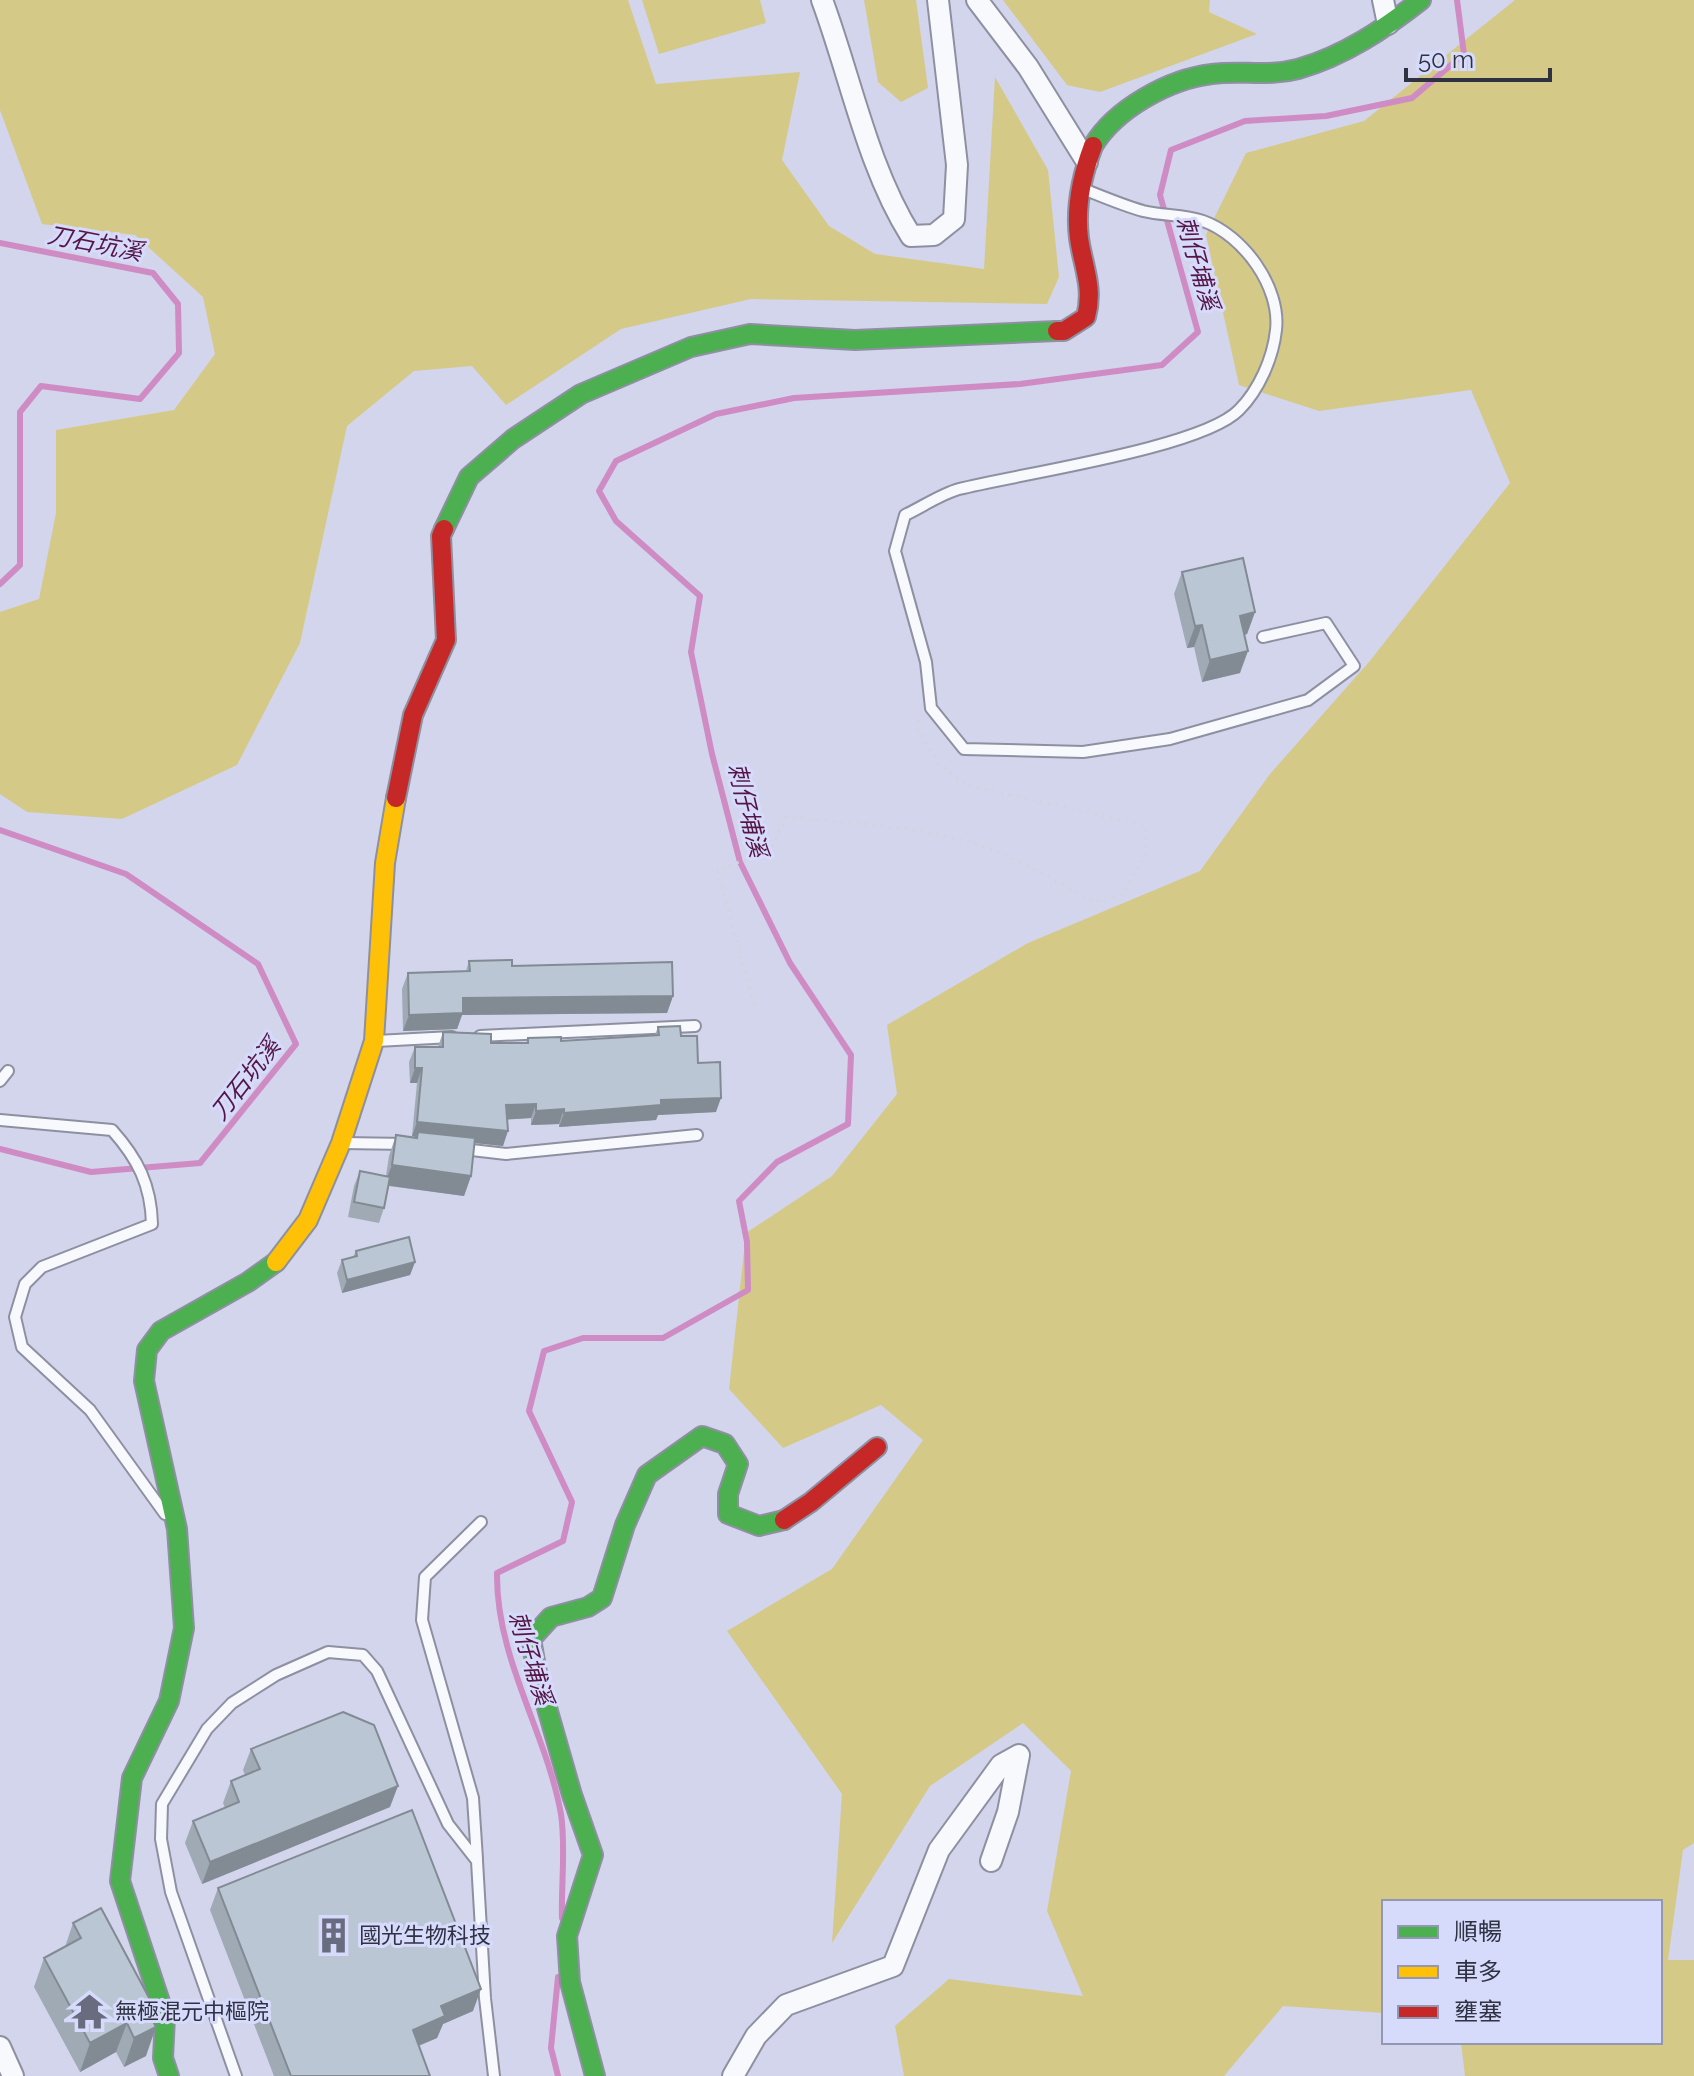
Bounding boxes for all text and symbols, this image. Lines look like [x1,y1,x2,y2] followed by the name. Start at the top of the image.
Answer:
[1406,32,1550,82] scale bar
[1418,45,1474,74] text: 50 m
[1171,213,1226,316] water label: 刺仔埔溪
[45,220,148,267] water label: 刀石坑溪
[722,760,774,863] water label: 刺仔埔溪
[204,1030,288,1126] water label: 刀石坑溪
[503,1608,560,1711] water label: 刺仔埔溪
[1382,1900,1662,2044] legend
[314,1916,352,1954] building icon: 國光生物科技
[1454,1917,1502,1946] text: 順暢
[359,1922,491,1948] place label: 國光生物科技
[1454,1957,1502,1986] text: 車多
[70,1992,108,2030] temple icon: 無極混元中樞院
[1454,1997,1502,2026] text: 壅塞
[115,1998,269,2024] place label: 無極混元中樞院

